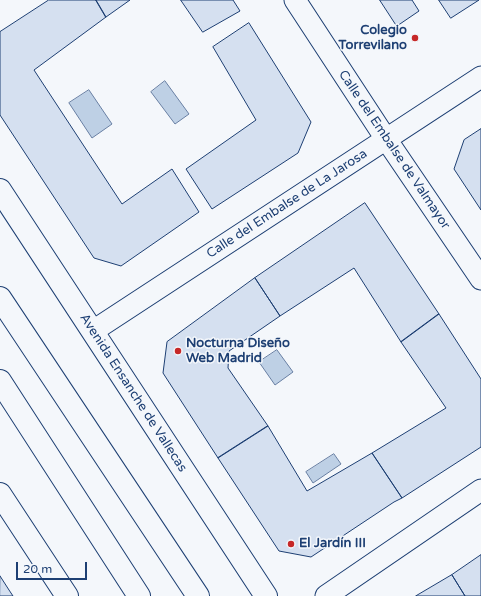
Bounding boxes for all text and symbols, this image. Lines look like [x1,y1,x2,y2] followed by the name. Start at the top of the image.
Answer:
[338,23,407,54] place label: Colegio Torrevilano
[410,33,420,43] marker: Colegio Torrevilano
[335,68,453,232] street label: Calle del Embalse de Valmayor
[204,146,370,262] street label: Calle del Embalse de La Jarosa
[76,311,190,475] street label: Avenida Ensanche de Vallecas
[186,336,290,367] place label: Nocturna Diseño Web Madrid
[173,346,183,356] marker: Nocturna Diseño Web Madrid
[299,536,366,552] place label: El Jardín III
[286,539,296,549] marker: El Jardín III
[18,554,89,580] scale bar
[23,562,52,576] text: 20 m

